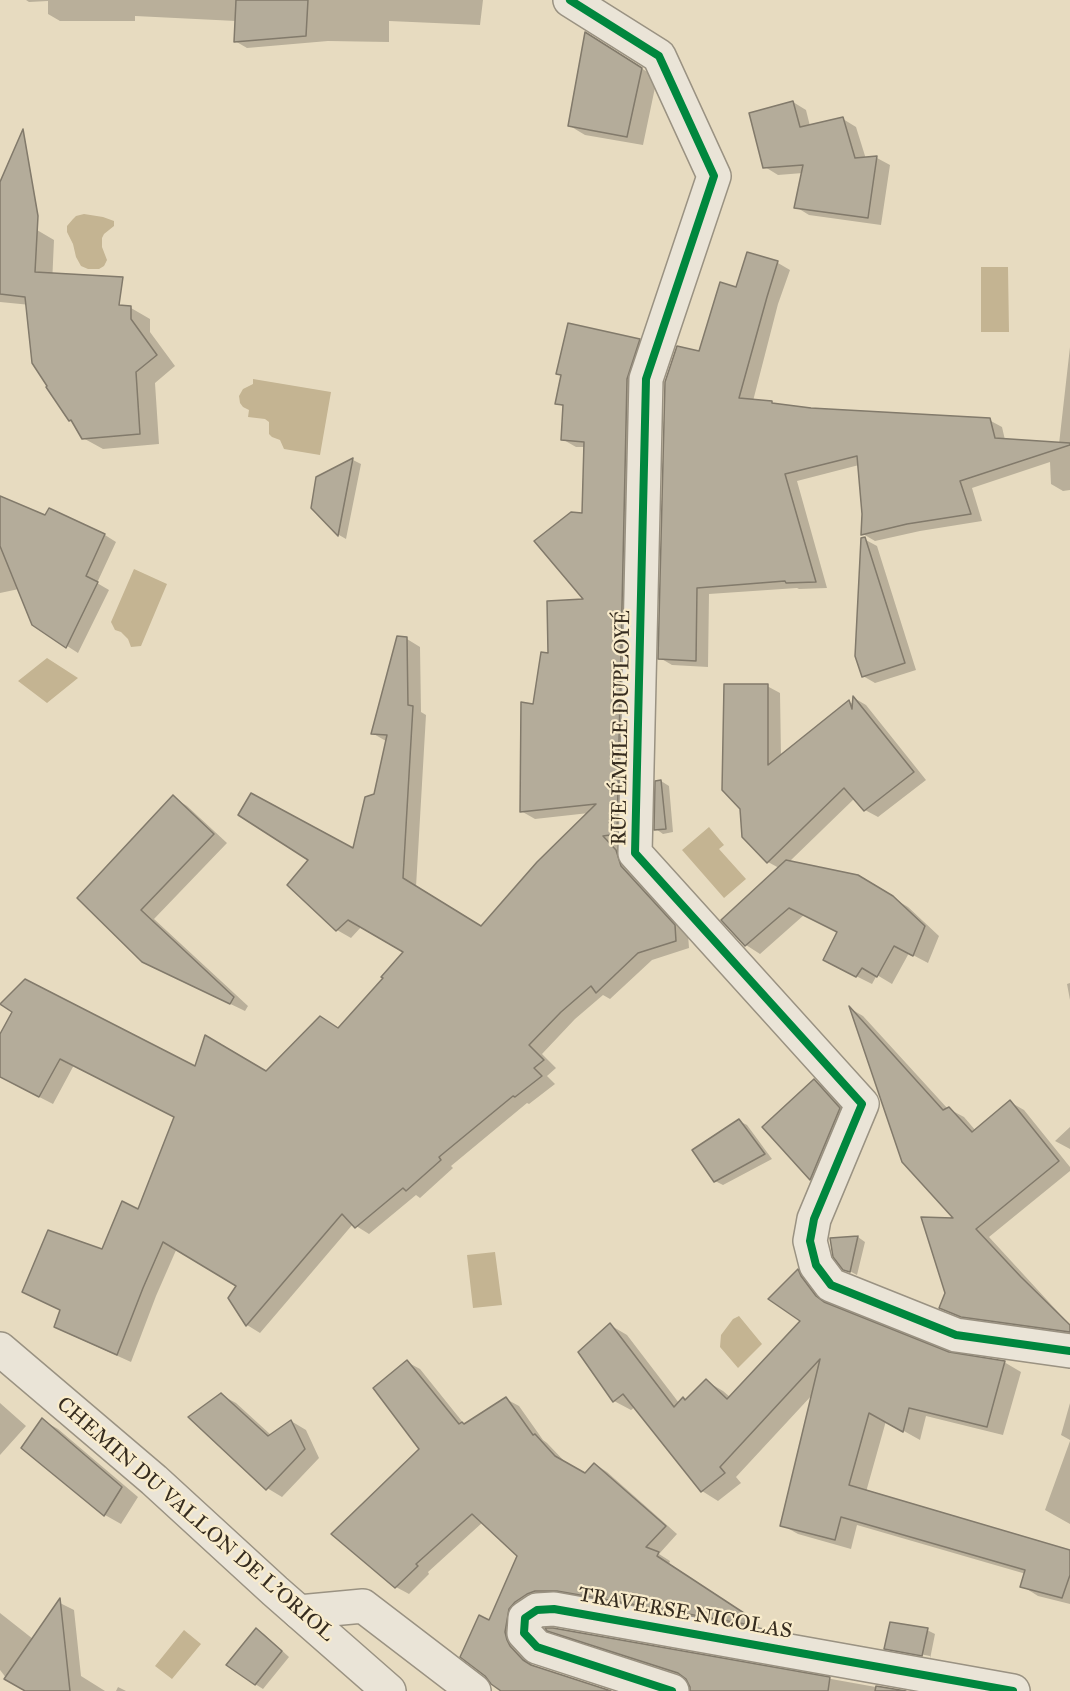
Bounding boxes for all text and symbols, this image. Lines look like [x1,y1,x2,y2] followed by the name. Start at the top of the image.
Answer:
[607,610,637,846] street label: RUE ÉMILE DUPLOYÉ
[51,1392,339,1648] street label: CHEMIN DU VALLON DE L'ORIOL
[576,1583,794,1645] street label: TRAVERSE NICOLAS

